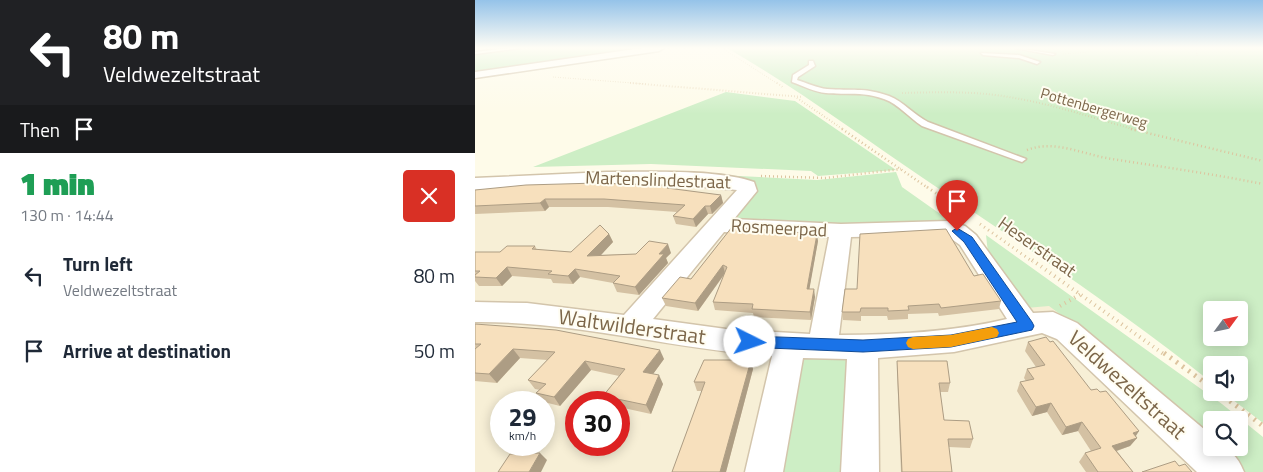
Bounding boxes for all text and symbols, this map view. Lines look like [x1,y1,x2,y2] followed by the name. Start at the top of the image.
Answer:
[103,9,179,63] text: 80 m
[20,20,85,85] icon: left
[103,57,260,91] text: Veldwezeltstraat
[1038,81,1151,134] street label: Pottenbergerweg
[20,115,60,144] text: Then
[70,115,98,143] icon: arrive
[20,161,95,207] text: 1 min
[585,163,732,196] street label: Martenslindestraat
[403,170,455,222] button: close
[936,180,978,231] pin
[943,187,971,215] icon: arrive
[20,203,114,227] text: 130 m · 14:44
[993,210,1082,284] street label: Heserstraat
[730,211,828,244] street label: Rosmeerpad
[63,249,133,278] text: Turn left
[414,261,455,290] text: 80 m
[20,262,48,290] icon: left
[63,278,177,302] text: Veldwezeltstraat
[556,300,708,352] street label: Waltwilderstraat
[1203,301,1247,346] north arrow
[1203,301,1248,456] map controls
[723,315,775,367] position arrow
[1061,322,1194,447] street label: Veldwezeltstraat
[63,336,231,365] text: Arrive at destination
[414,336,455,365] text: 50 m
[20,337,48,365] icon: arrive
[1203,356,1248,401] button: sound
[565,391,630,456] speed limit sign: 30
[508,398,537,436] text: 29
[1203,411,1248,456] button: search
[509,426,536,445] text: km/h

